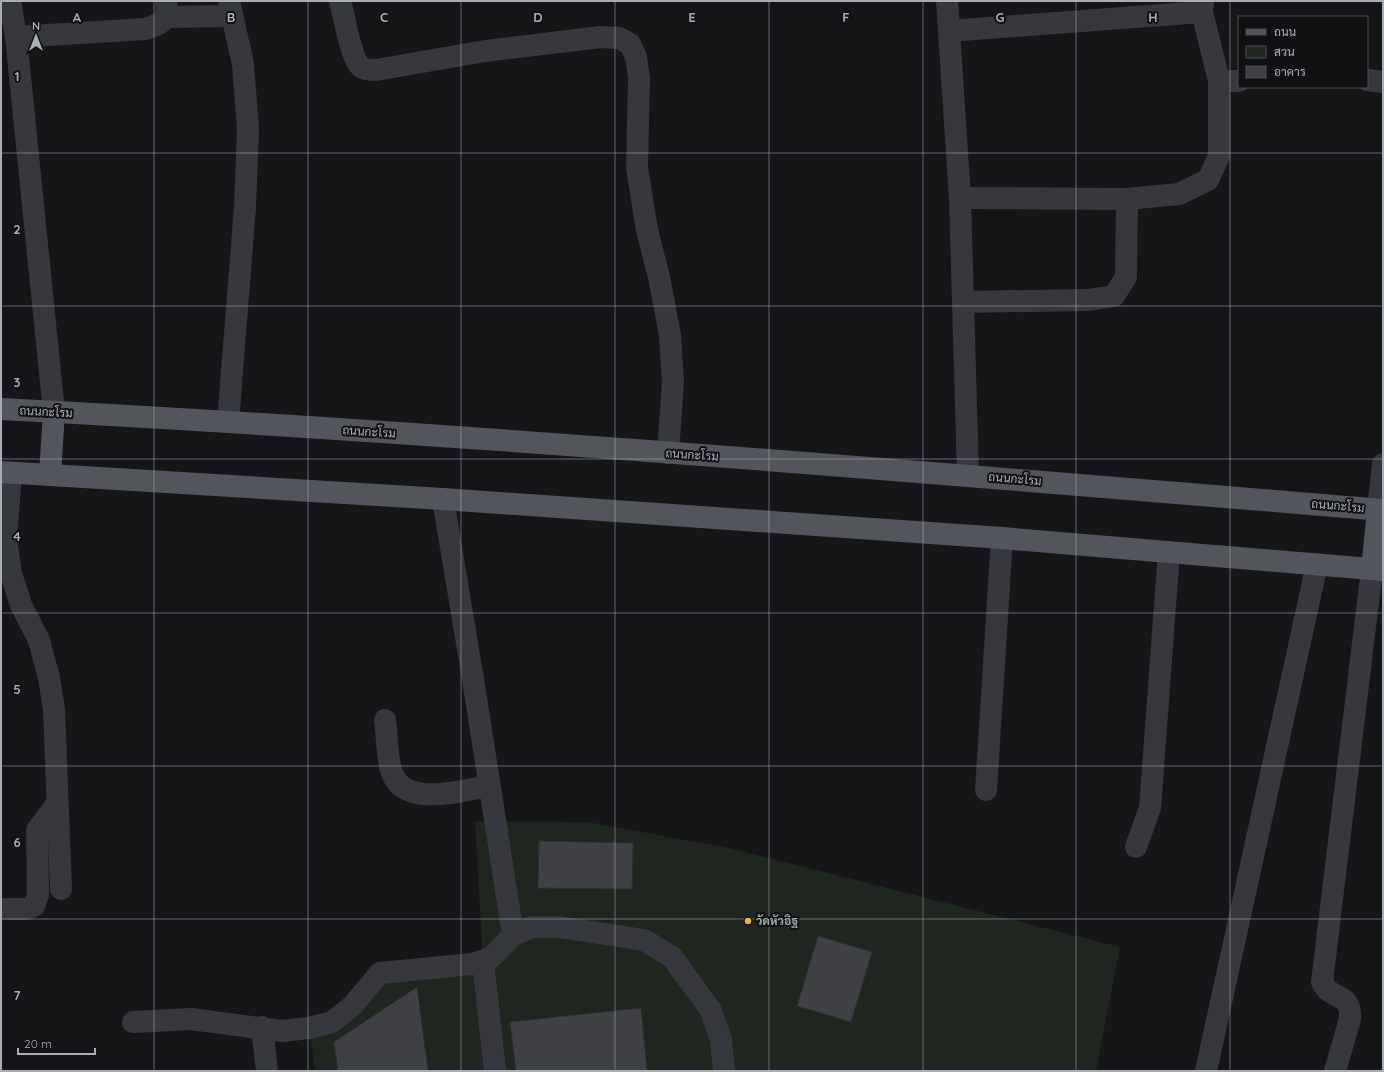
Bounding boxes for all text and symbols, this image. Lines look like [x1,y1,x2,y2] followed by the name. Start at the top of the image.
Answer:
[73,9,82,25] text: A
[227,9,235,25] text: B
[380,9,388,25] text: C
[533,9,543,25] text: D
[688,9,696,25] text: E
[842,9,850,25] text: F
[995,9,1005,25] text: G
[1148,9,1158,25] text: H
[16,16,56,56] north arrow
[1238,16,1368,88] legend
[32,19,40,33] text: N
[1274,24,1297,39] text: ถนน
[1274,44,1295,59] text: สวน
[1274,64,1306,79] text: อาคาร
[14,68,20,84] text: 1
[13,221,21,237] text: 2
[14,374,21,390] text: 3
[19,403,73,420] street label: ถนนกะโรม
[342,422,396,441] street label: ถนนกะโรม
[665,445,719,464] street label: ถนนกะโรม
[988,469,1042,488] street label: ถนนกะโรม
[1311,496,1365,515] street label: ถนนกะโรม
[13,528,21,544] text: 4
[13,681,21,697] text: 5
[13,834,21,850] text: 6
[756,913,798,929] place label: วัดหัวอิฐ
[743,916,753,926] marker: วัดหัวอิฐ
[13,987,21,1003] text: 7
[18,1030,95,1056] scale bar
[24,1036,52,1051] text: 20 m

